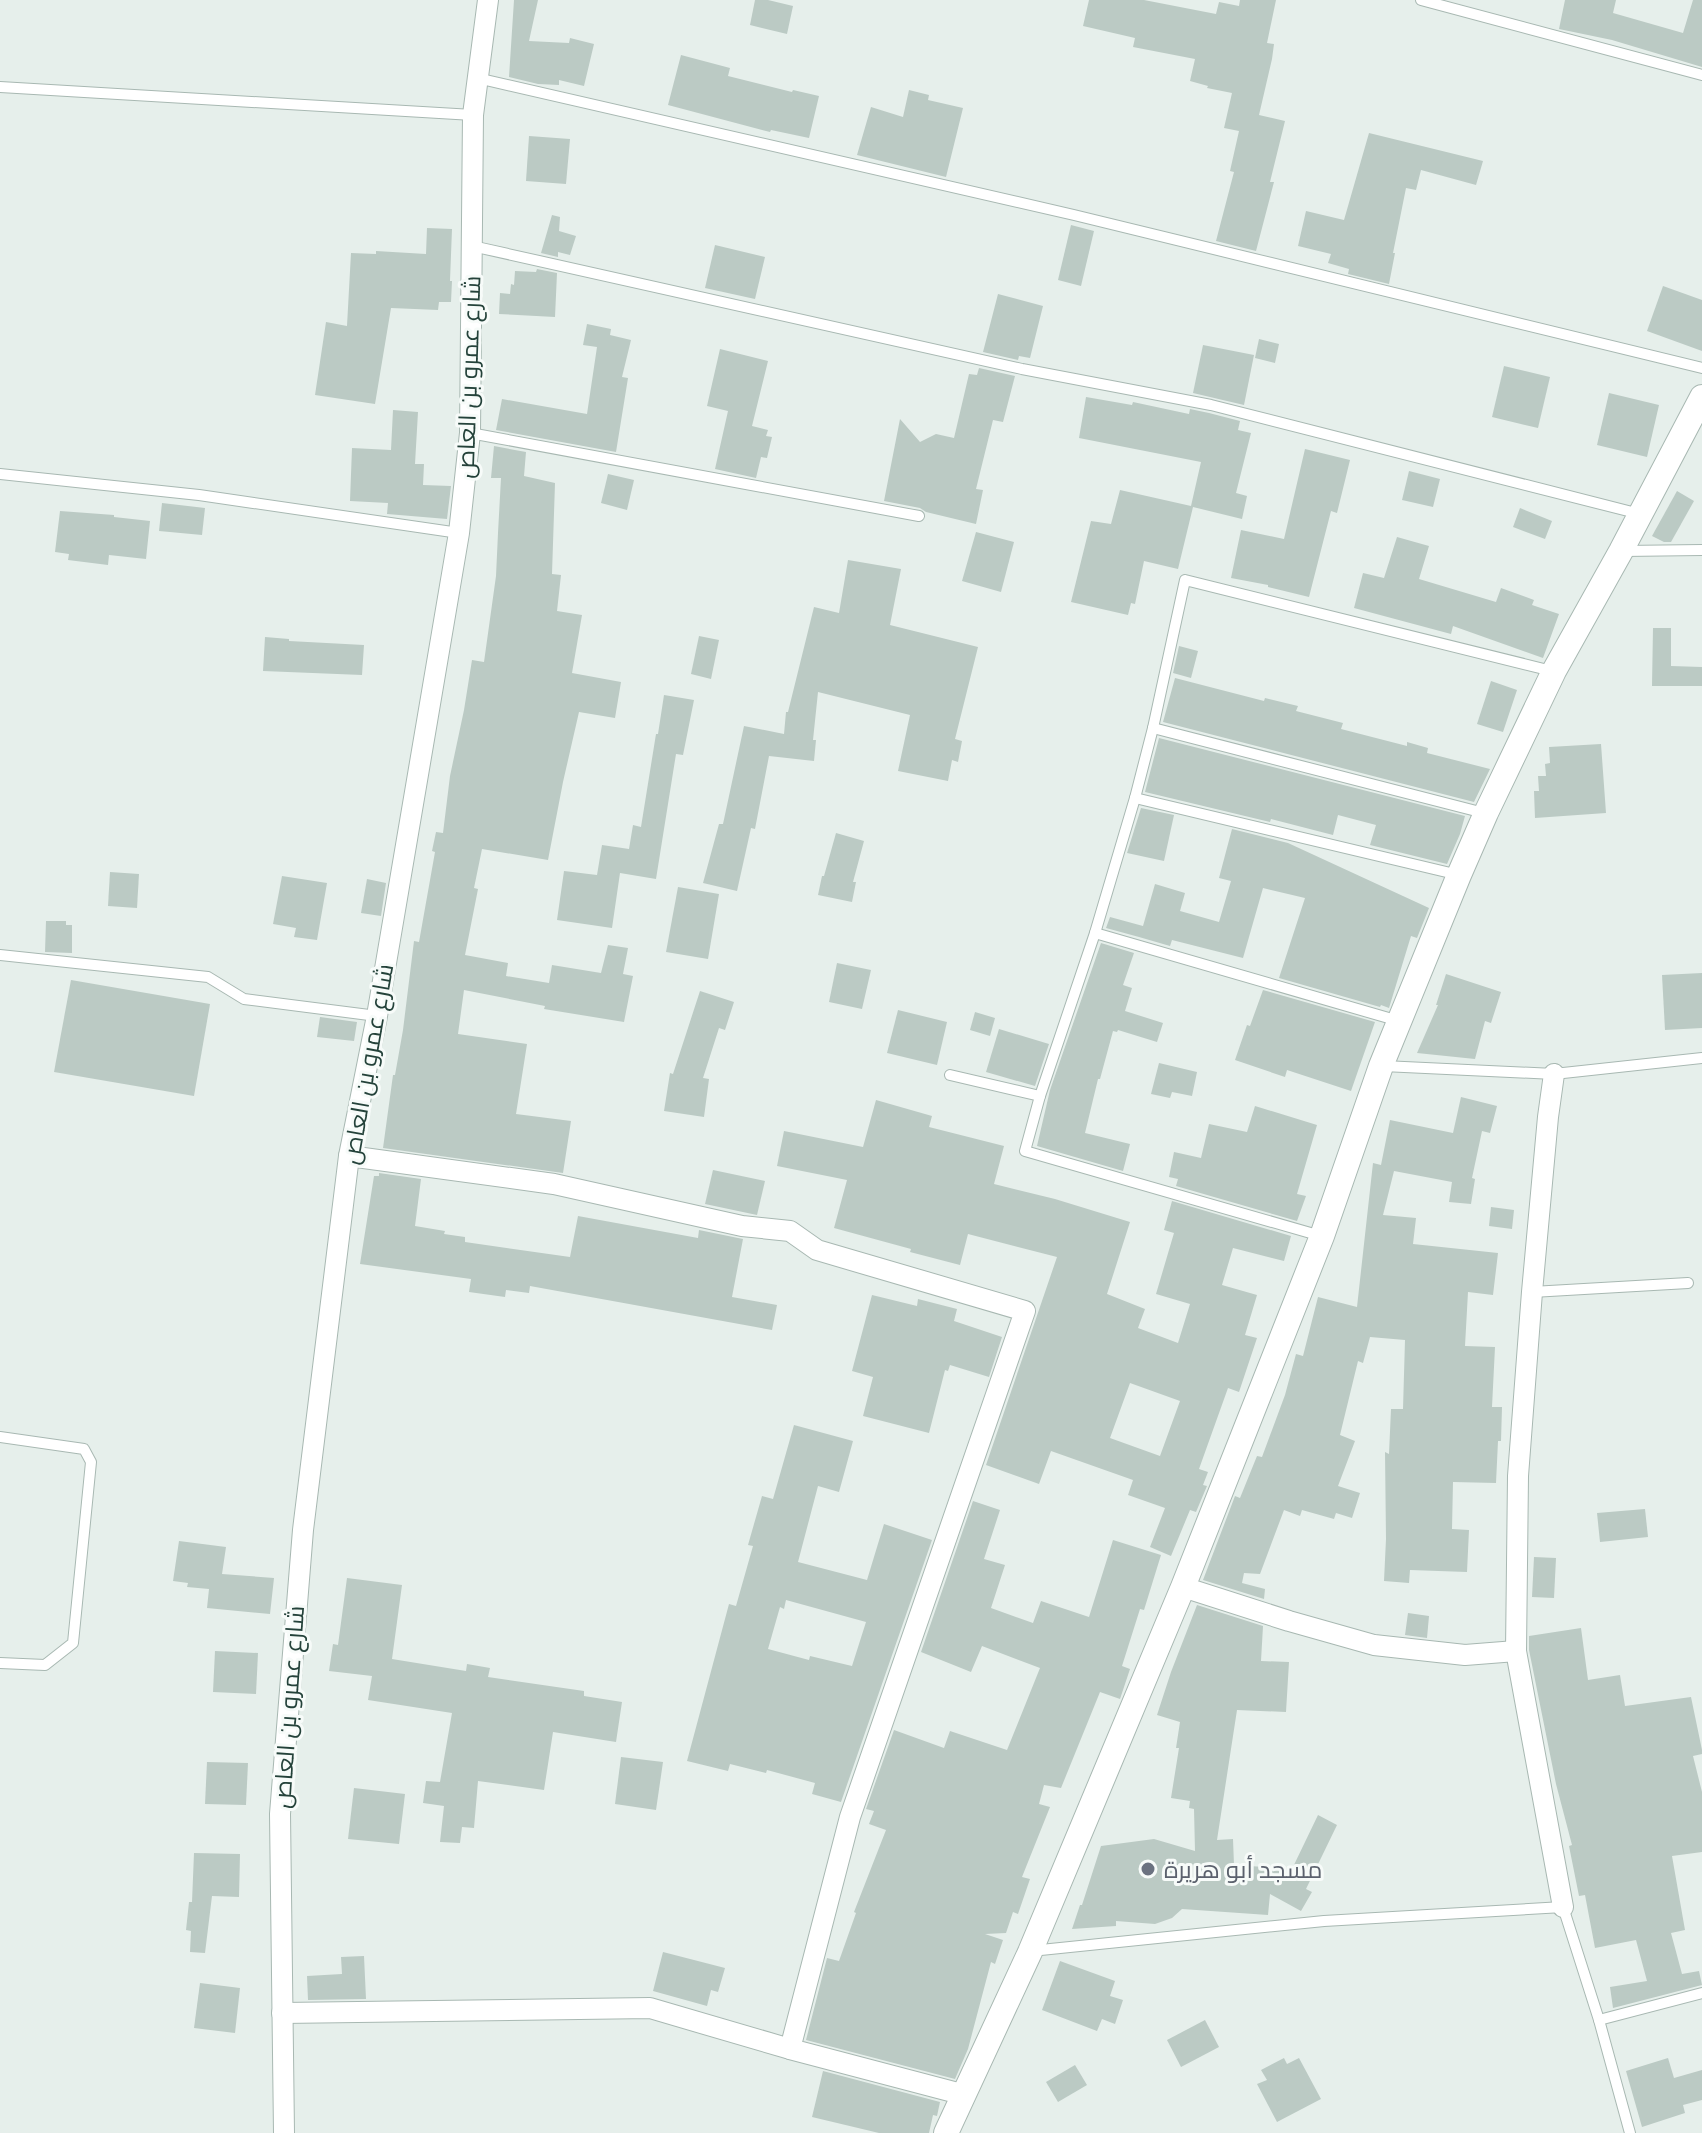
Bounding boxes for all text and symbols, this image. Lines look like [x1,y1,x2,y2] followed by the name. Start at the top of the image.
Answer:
[449,275,489,479] street label: شارع عمرو بن العاص
[335,961,401,1167] street label: شارع عمرو بن العاص
[266,1605,312,1810] street label: شارع عمرو بن العاص
[1164,1854,1322,1884] place label: مسجد أبو هريرة
[1139,1860,1157,1878] marker: مسجد أبو هريرة

